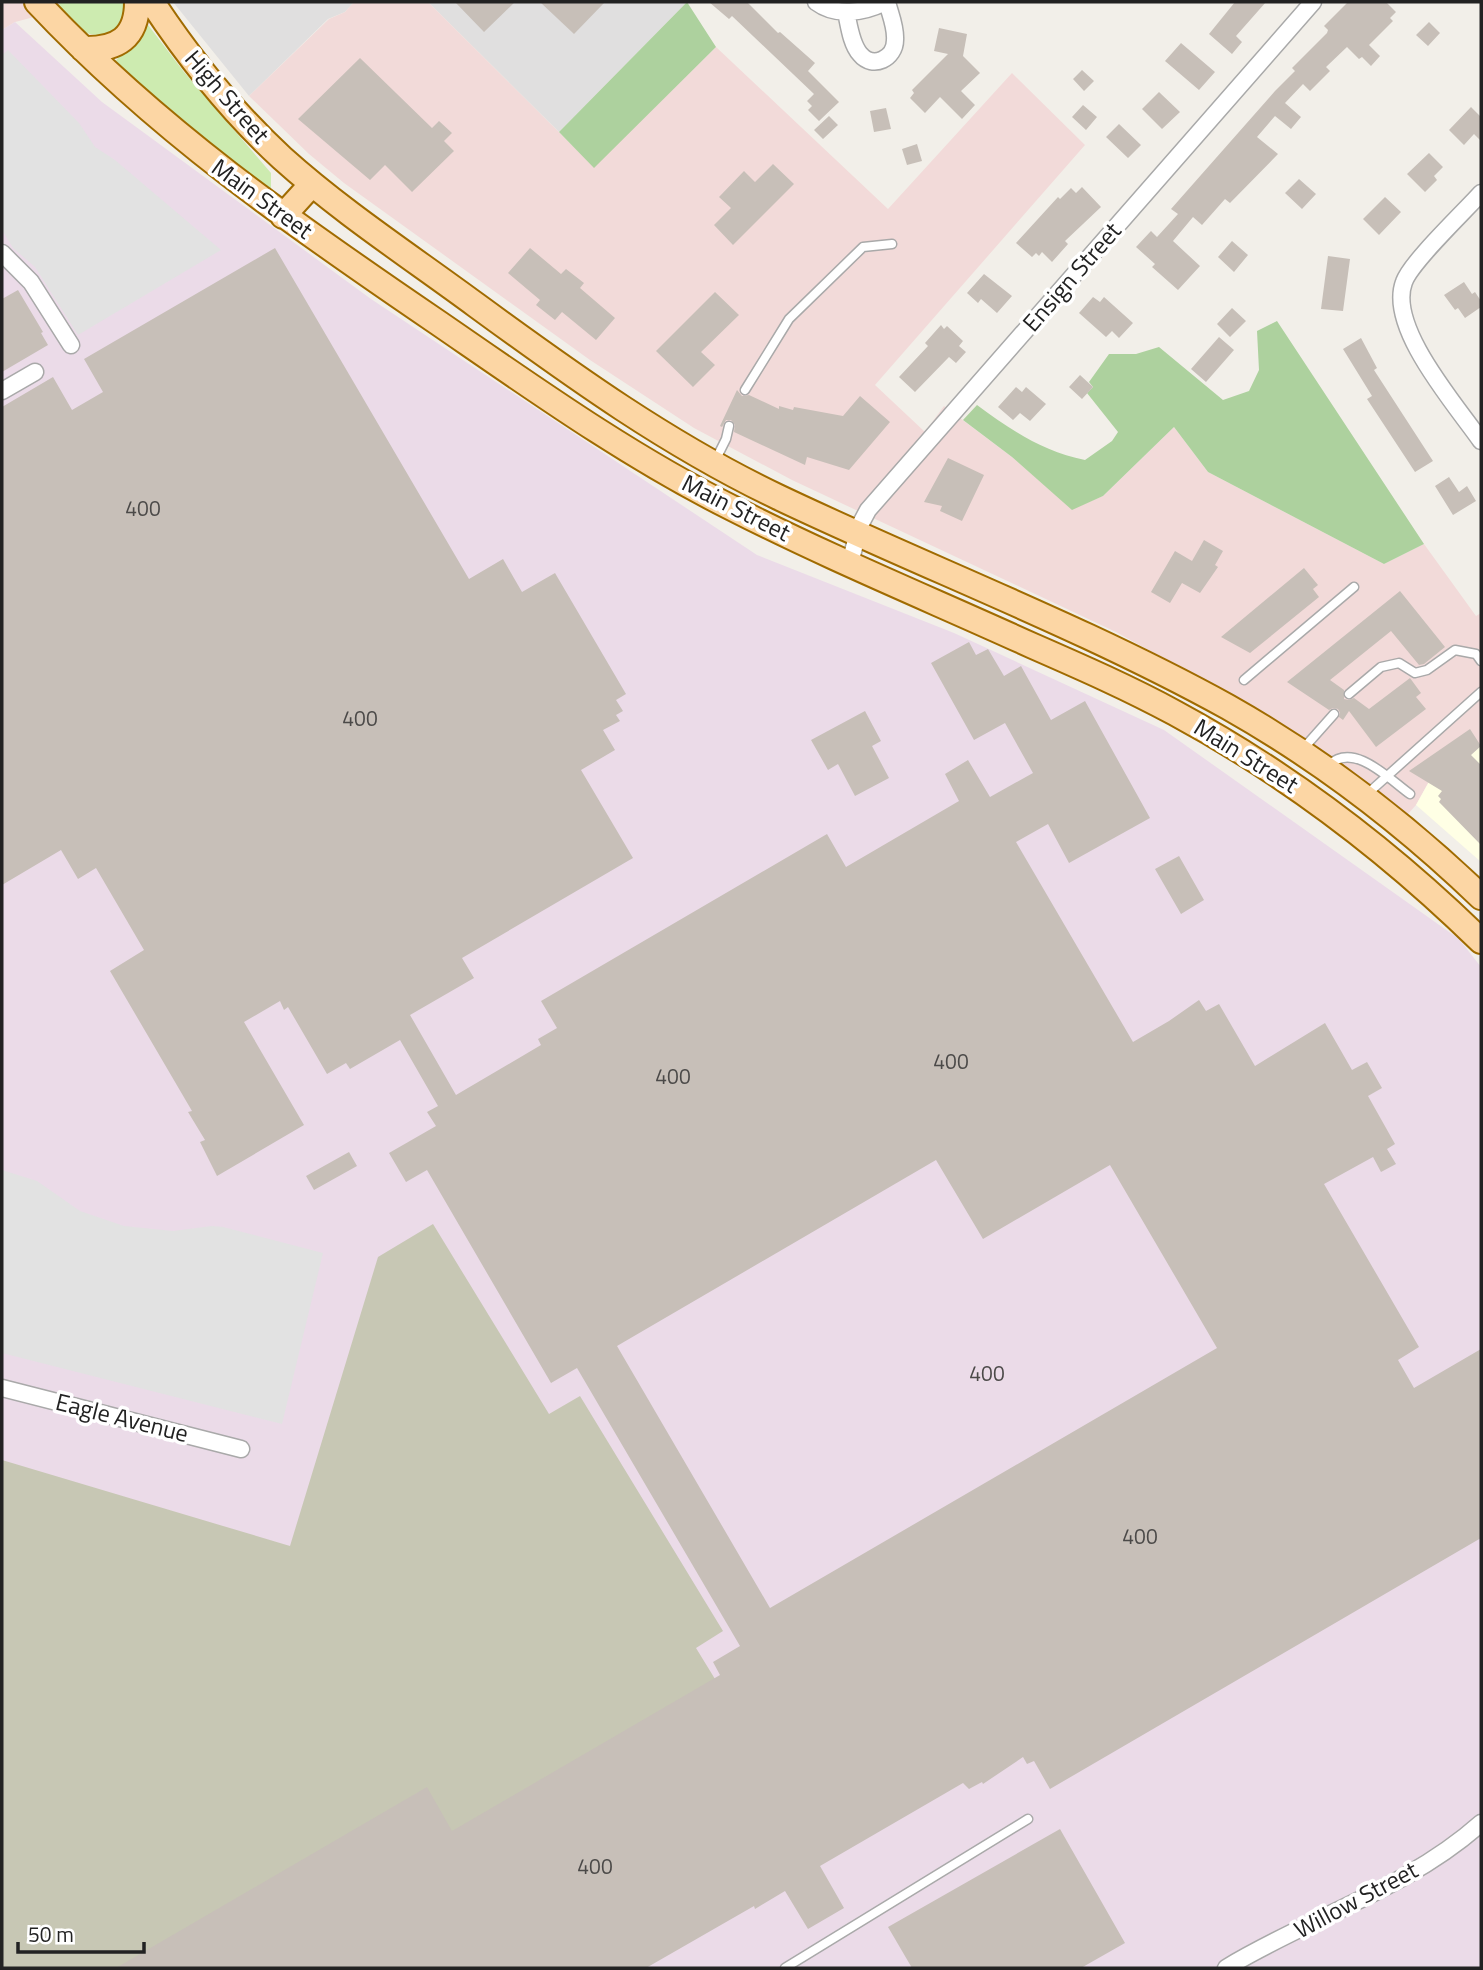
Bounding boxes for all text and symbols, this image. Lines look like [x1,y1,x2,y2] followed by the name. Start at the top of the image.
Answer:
[177,42,279,152] street label: High Street
[204,149,321,248] street label: Main Street
[1013,213,1129,339] street label: Ensign Street
[676,464,797,550] street label: Main Street
[125,492,161,524] house number: 400
[342,702,378,734] house number: 400
[1187,709,1306,802] street label: Main Street
[933,1045,969,1077] house number: 400
[655,1060,691,1092] house number: 400
[969,1357,1005,1389] house number: 400
[52,1383,192,1451] street label: Eagle Avenue
[1122,1520,1158,1552] house number: 400
[577,1850,613,1882] house number: 400
[1287,1851,1424,1947] street label: Willow Street
[18,1910,144,1954] scale bar
[28,1918,74,1950] text: 50 m

